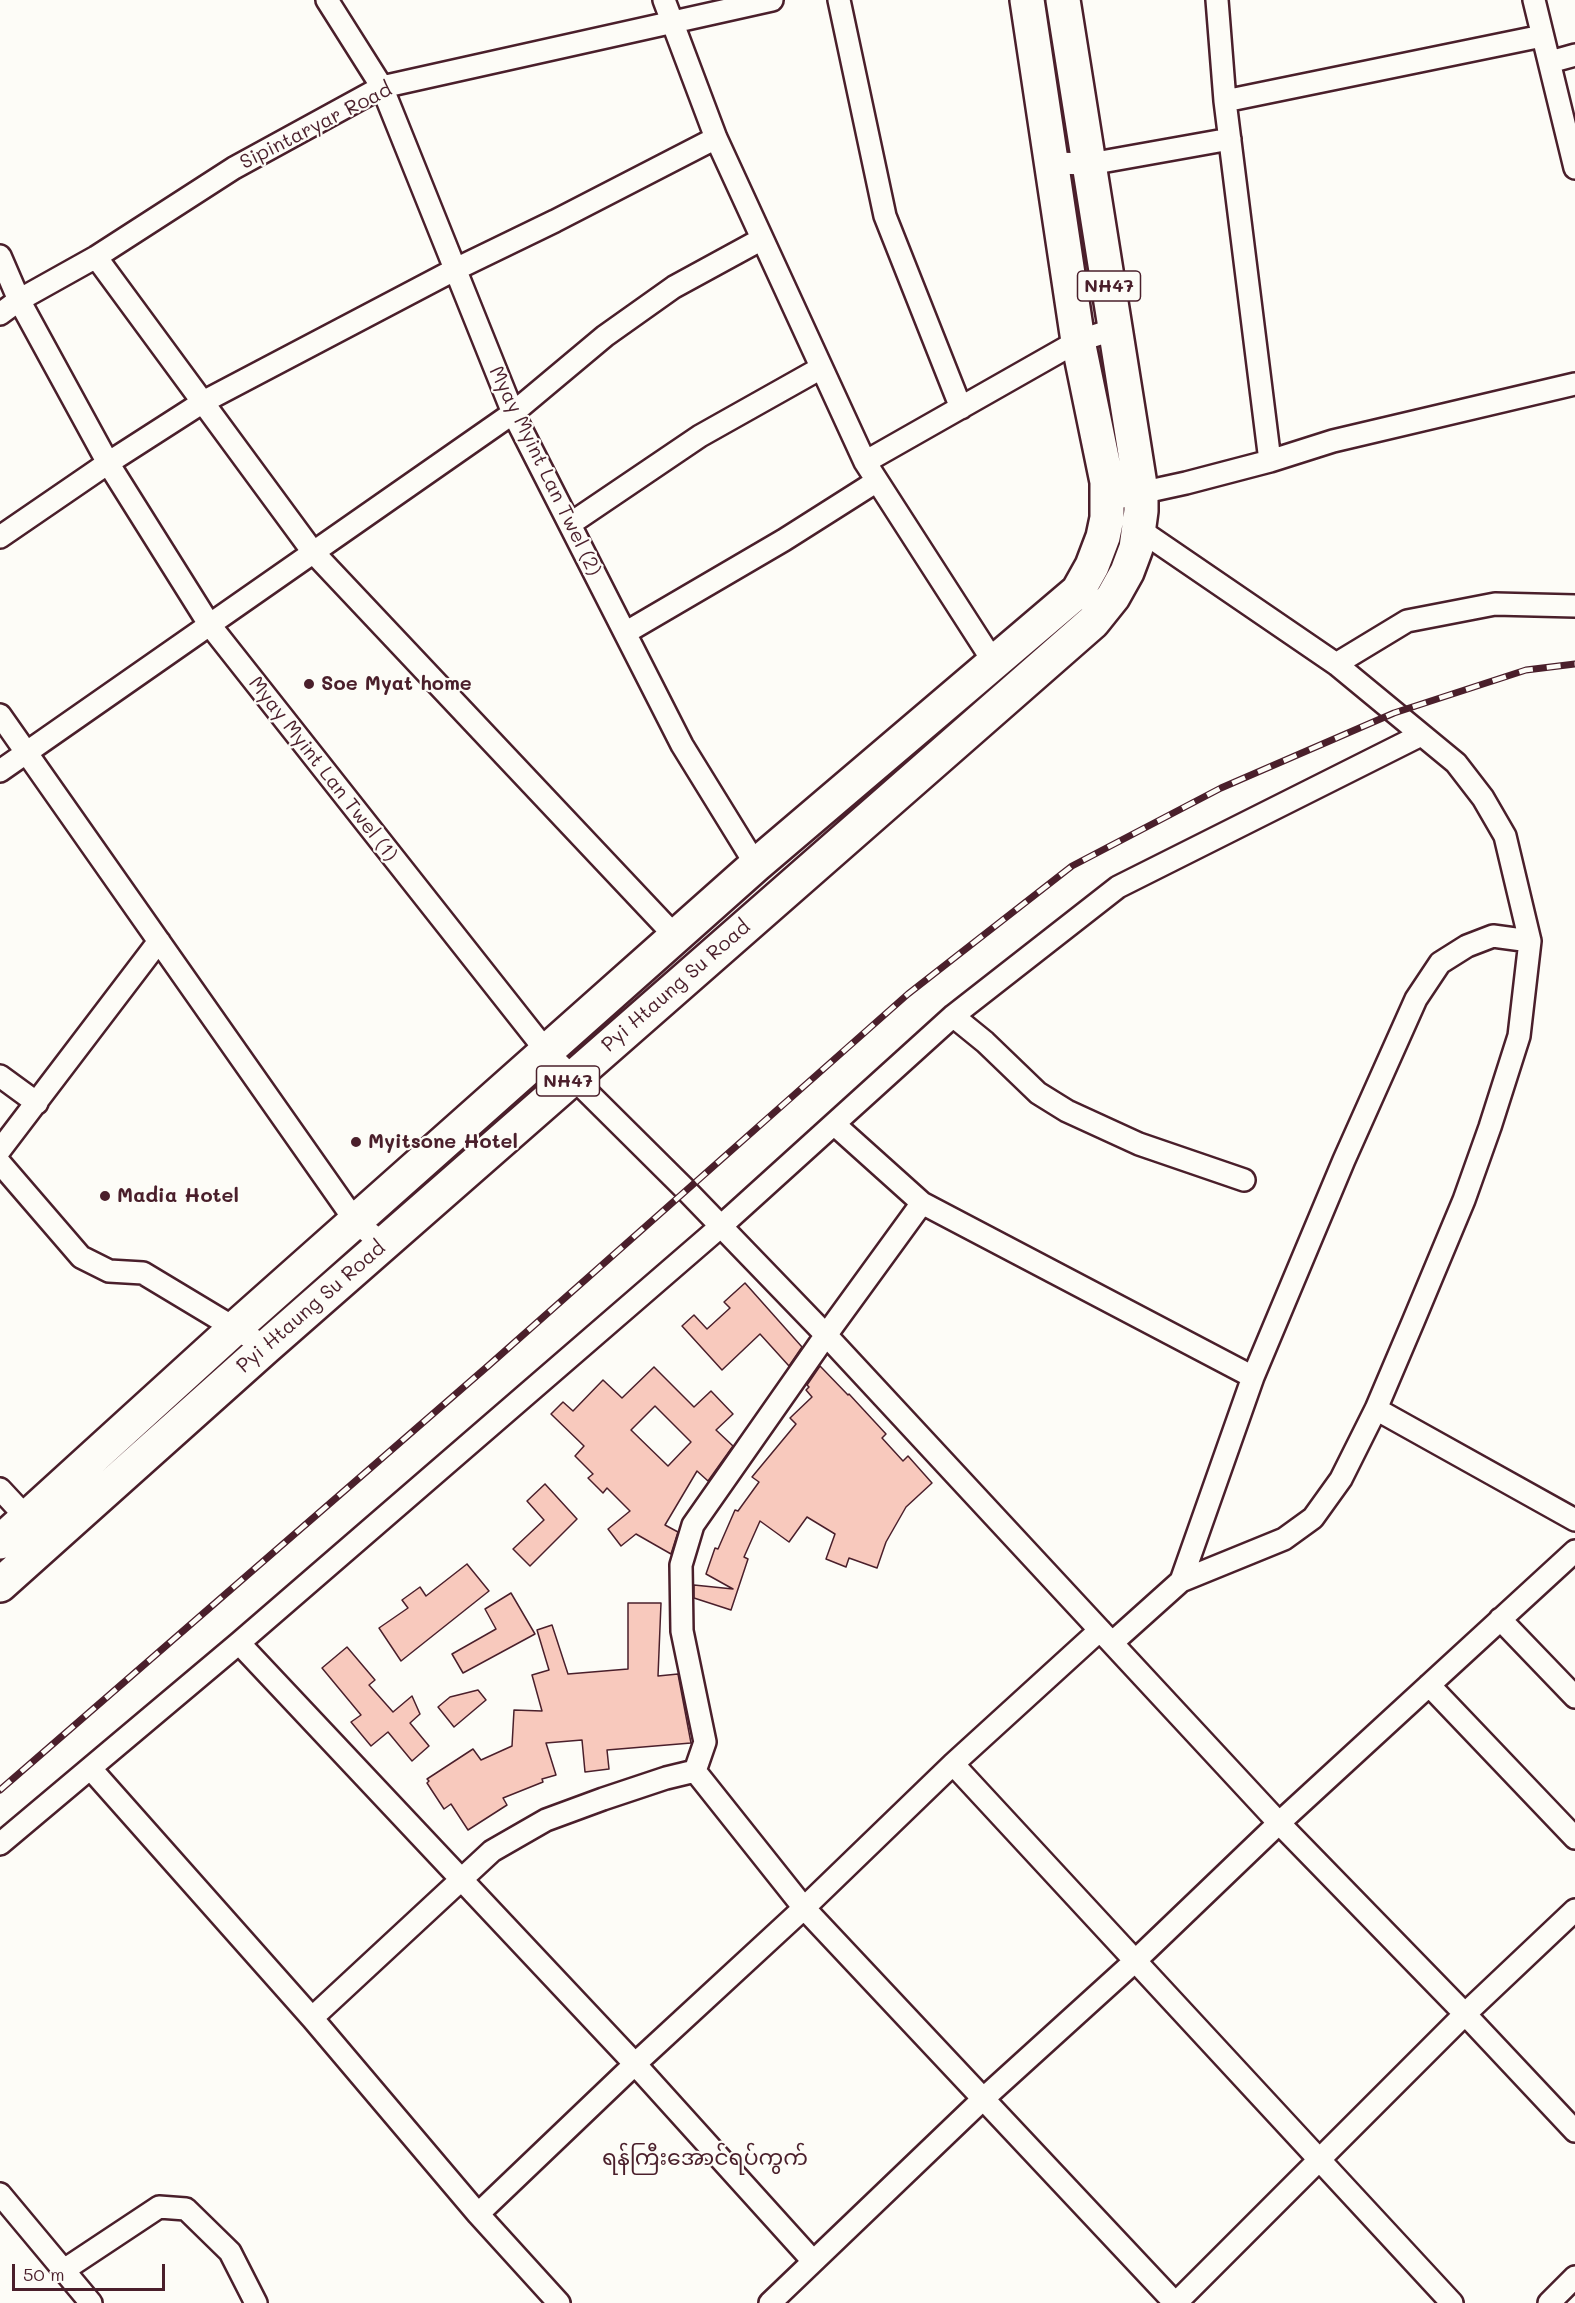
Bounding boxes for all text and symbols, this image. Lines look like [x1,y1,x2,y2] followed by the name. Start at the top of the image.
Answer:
[236,77,396,175] street label: Sipintaryar Road
[1078,271,1140,301] road number: NH47
[484,362,606,580] street label: Myay Myint Lan Twel (2)
[243,672,403,866] street label: Myay Myint Lan Twel (1)
[321,672,472,696] place label: Soe Myat home
[302,677,316,691] marker: Soe Myat home
[597,915,755,1057] street label: Pyi Htaung Su Road
[536,1066,600,1096] road number: NH47
[368,1130,518,1154] place label: Myitsone Hotel
[349,1135,363,1149] marker: Myitsone Hotel
[117,1184,239,1208] place label: Madia Hotel
[98,1189,112,1203] marker: Madia Hotel
[232,1236,390,1378] street label: Pyi Htaung Su Road
[602,2145,808,2171] district label: ရန်ကြီးအောင်ရပ်ကွက်
[15,2252,168,2290] scale bar
[23,2262,65,2286] text: 50 m

